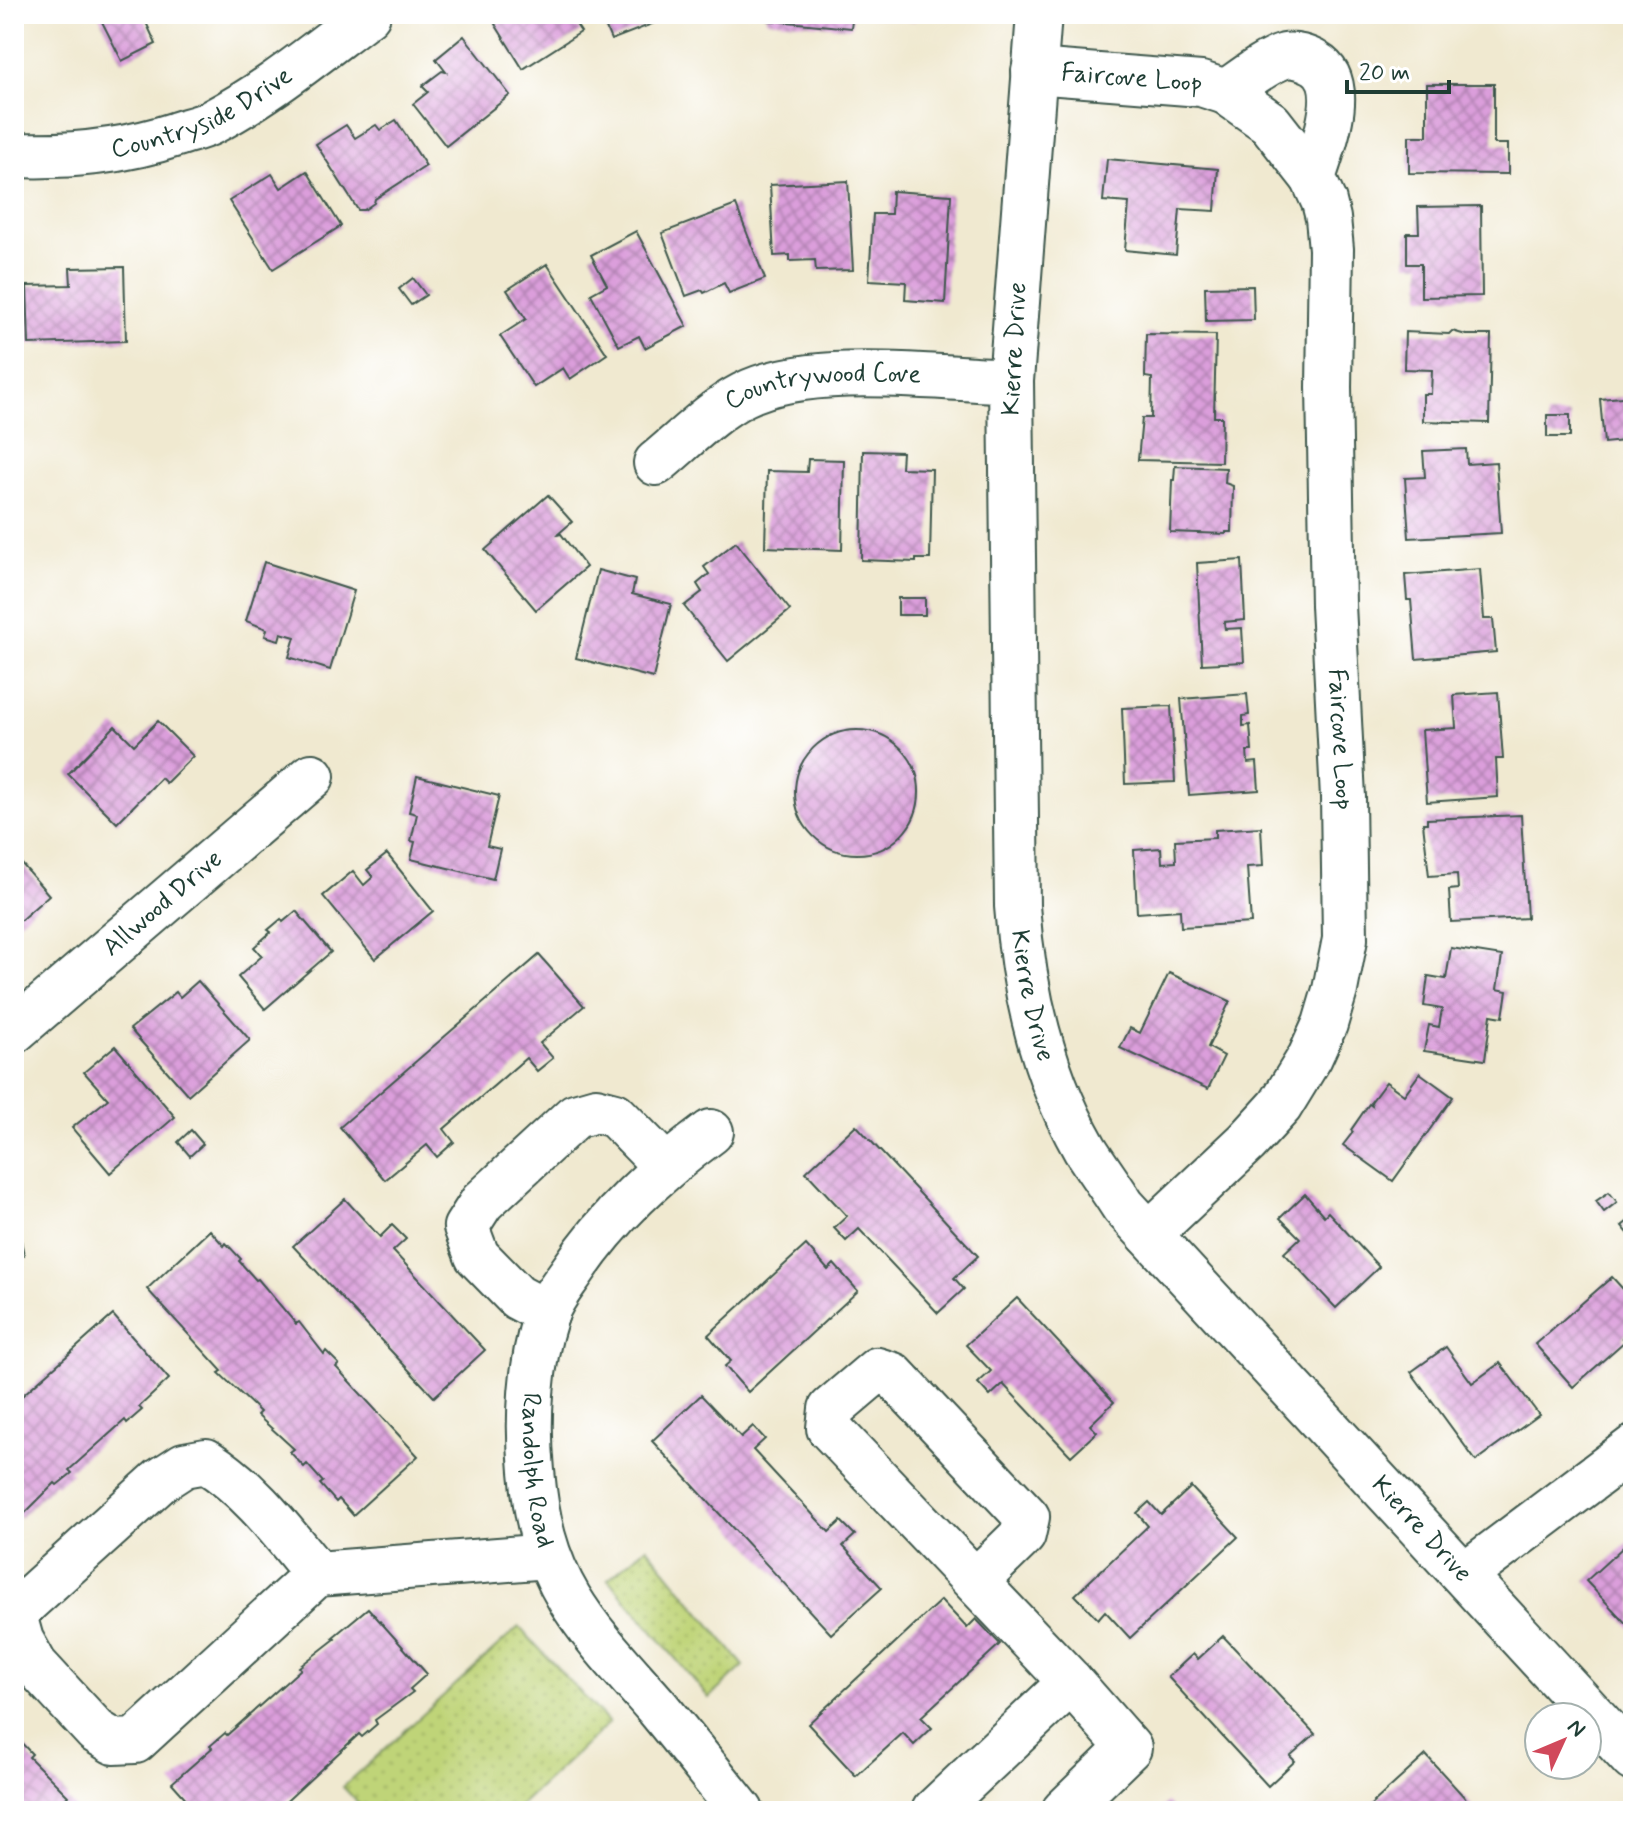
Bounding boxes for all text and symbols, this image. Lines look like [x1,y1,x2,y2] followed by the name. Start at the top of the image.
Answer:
[1347,44,1449,94] scale bar
[1060,56,1203,101] street label: Faircove Loop
[1359,58,1410,89] text: 20 m
[109,59,300,167] street label: Countryside Drive
[995,281,1035,417] street label: Kierre Drive
[719,357,922,419] street label: Countrywood Cove
[1319,668,1360,810] street label: Faircove Loop
[96,843,230,965] street label: Allwood Drive
[1002,928,1062,1066] street label: Kierre Drive
[513,1392,562,1552] street label: Randolph Road
[1363,1469,1479,1590] street label: Kierre Drive
[1523,1701,1603,1781] north arrow
[1561,1713,1591,1743] text: N

